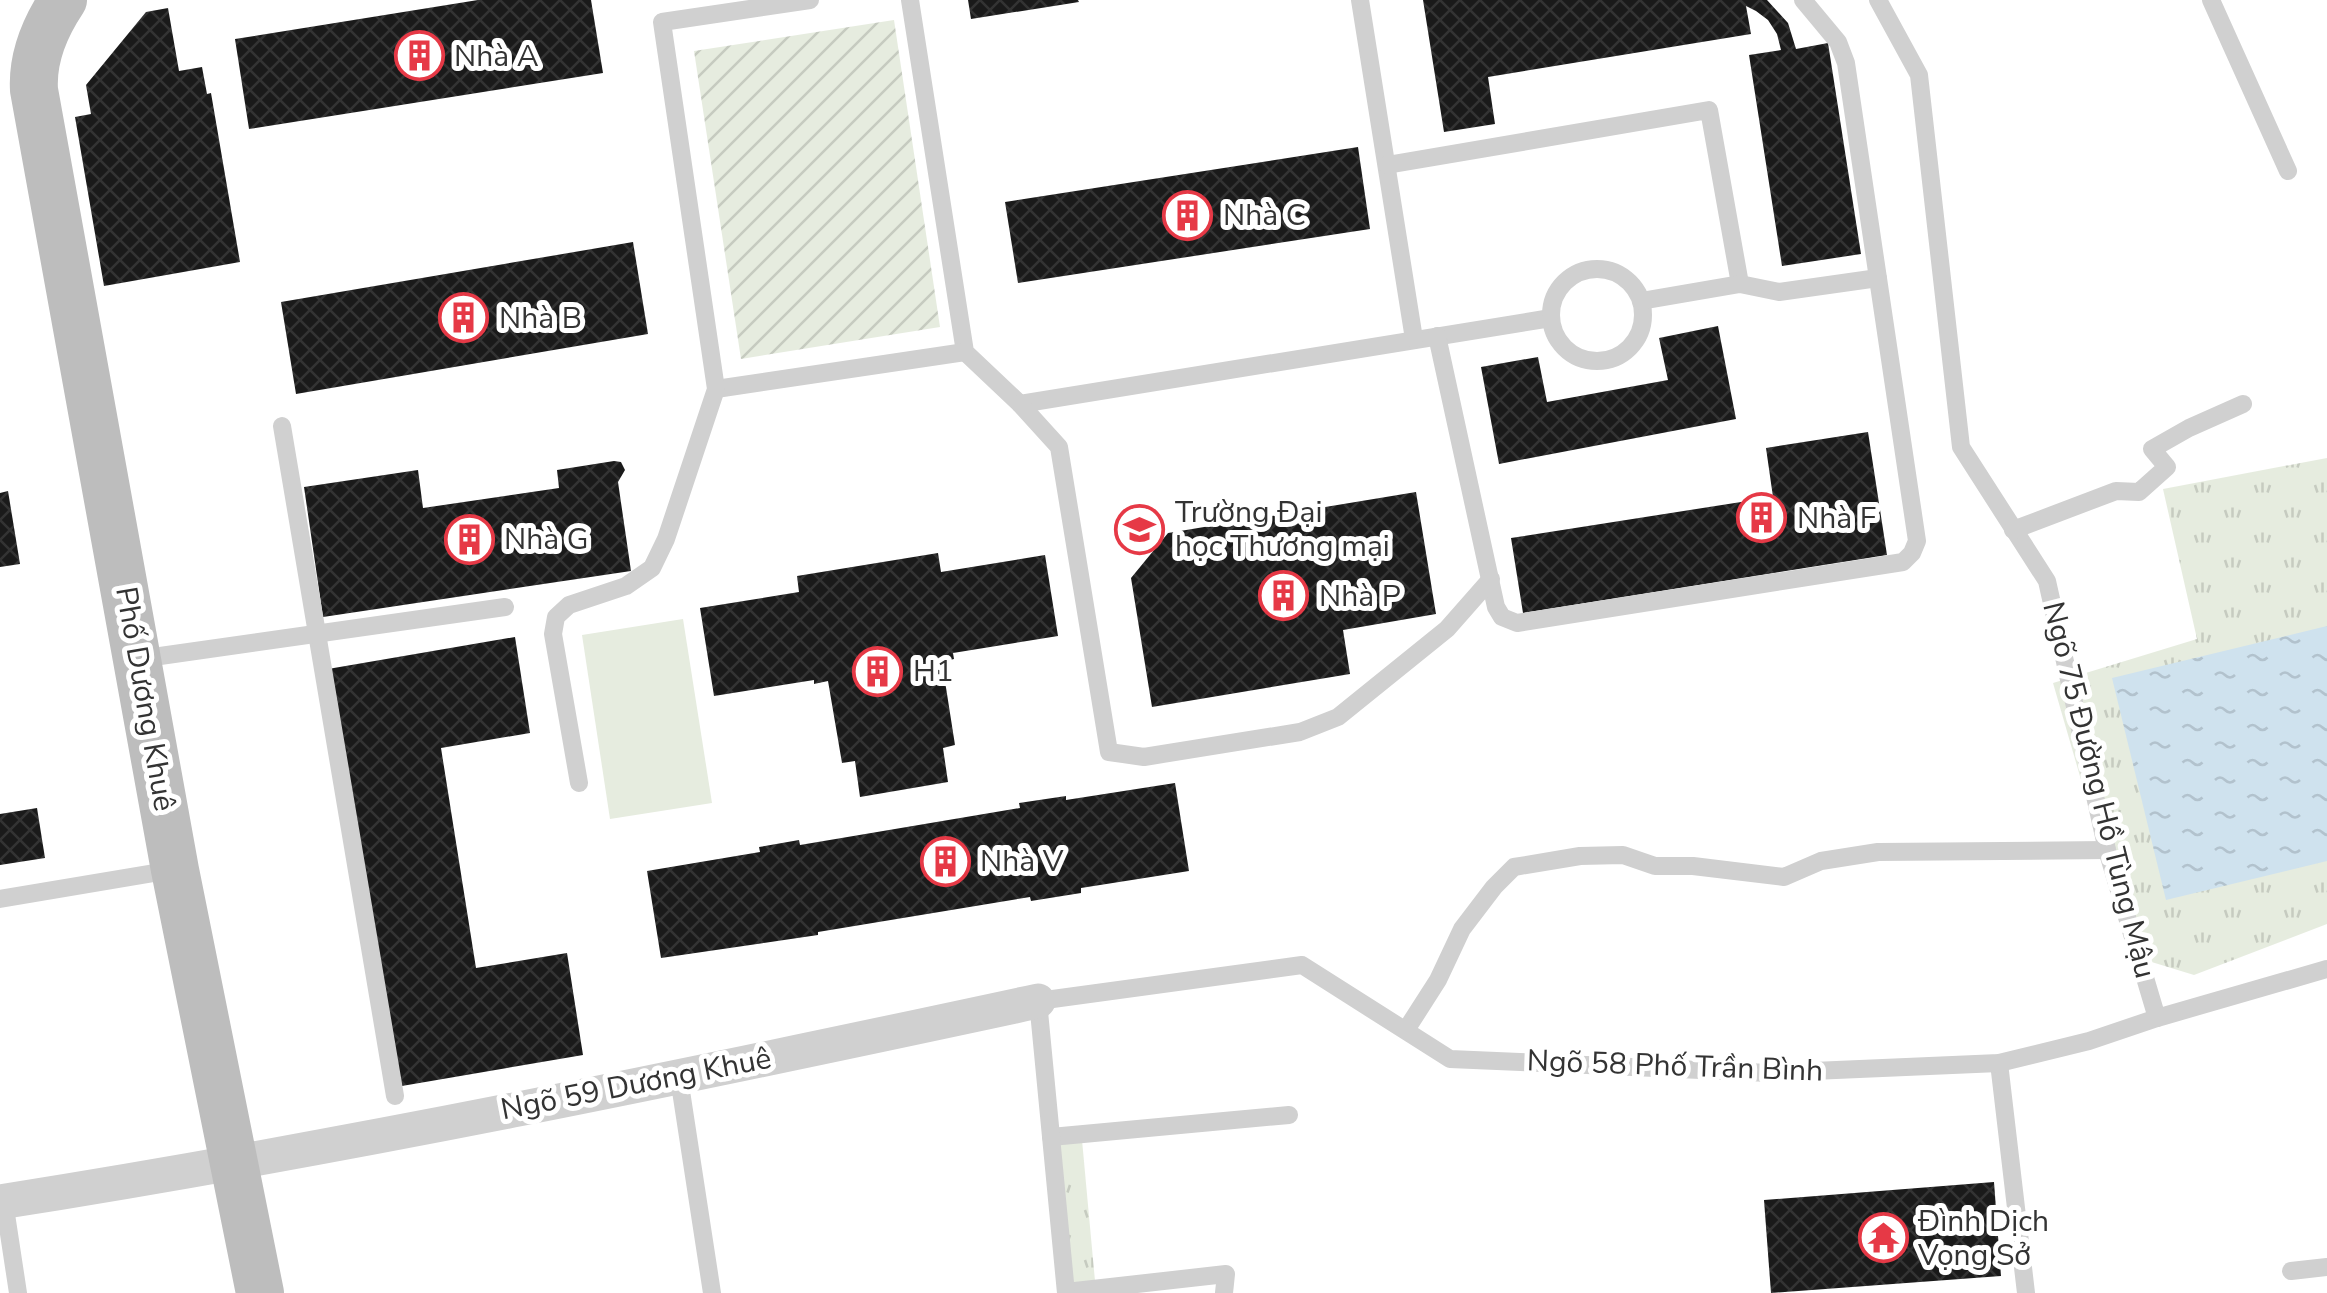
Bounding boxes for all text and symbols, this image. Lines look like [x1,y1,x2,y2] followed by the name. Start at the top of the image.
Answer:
[393,30,445,82] building icon: Nhà A
[454,36,539,77] place label: Nhà A
[1162,189,1214,241] building icon: Nhà C
[1223,195,1306,236] place label: Nhà C
[438,292,490,344] building icon: Nhà B
[499,298,582,339] place label: Nhà B
[1175,492,1390,567] place label: Trường Đại học Thương mại
[1736,492,1788,544] building icon: Nhà F
[1797,498,1876,539] place label: Nhà F
[1114,503,1166,555] school or university icon: Trường Đại học Thương mại
[443,513,495,565] building icon: Nhà G
[504,519,589,560] place label: Nhà G
[1258,570,1310,622] building icon: Nhà P
[1319,576,1401,617] place label: Nhà P
[105,584,185,814] street label: Phố Dương Khuê
[2032,597,2166,983] street label: Ngõ 75 Đường Hồ Tùng Mậu
[852,645,904,697] building icon: H1
[913,651,954,692] place label: H1
[919,835,971,887] building icon: Nhà V
[980,841,1064,882] place label: Nhà V
[497,1038,775,1130] street label: Ngõ 59 Dương Khuê
[1526,1040,1824,1092] street label: Ngõ 58 Phố Trần Bình
[1917,1201,2049,1276] place label: Đình Dịch Vọng Sở
[1857,1212,1909,1264] temple icon: Đình Dịch Vọng Sở

